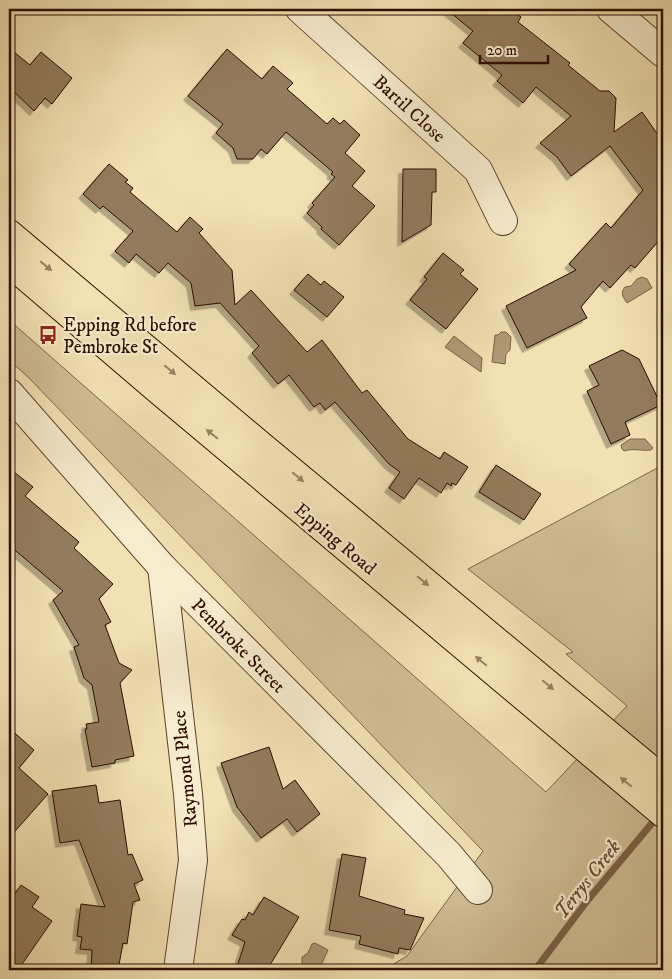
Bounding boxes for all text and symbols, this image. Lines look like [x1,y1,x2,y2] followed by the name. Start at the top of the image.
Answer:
[480,32,547,64] scale bar
[487,41,517,60] text: 20 m
[368,71,450,148] street label: Bartil Close
[39,260,52,271] one-way arrow
[63,314,197,359] place label: Epping Rd before Pembroke St
[37,324,59,346] bus stop icon: Epping Rd before Pembroke St
[164,365,177,376] one-way arrow
[206,428,219,439] one-way arrow
[292,471,304,482] one-way arrow
[289,498,381,580] street label: Epping Road
[417,575,429,586] one-way arrow
[186,594,290,698] street label: Pembroke Street
[475,655,488,666] one-way arrow
[542,679,554,690] one-way arrow
[168,709,203,828] street label: Raymond Place
[619,777,632,788] one-way arrow
[550,835,627,924] water label: Terrys Creek

